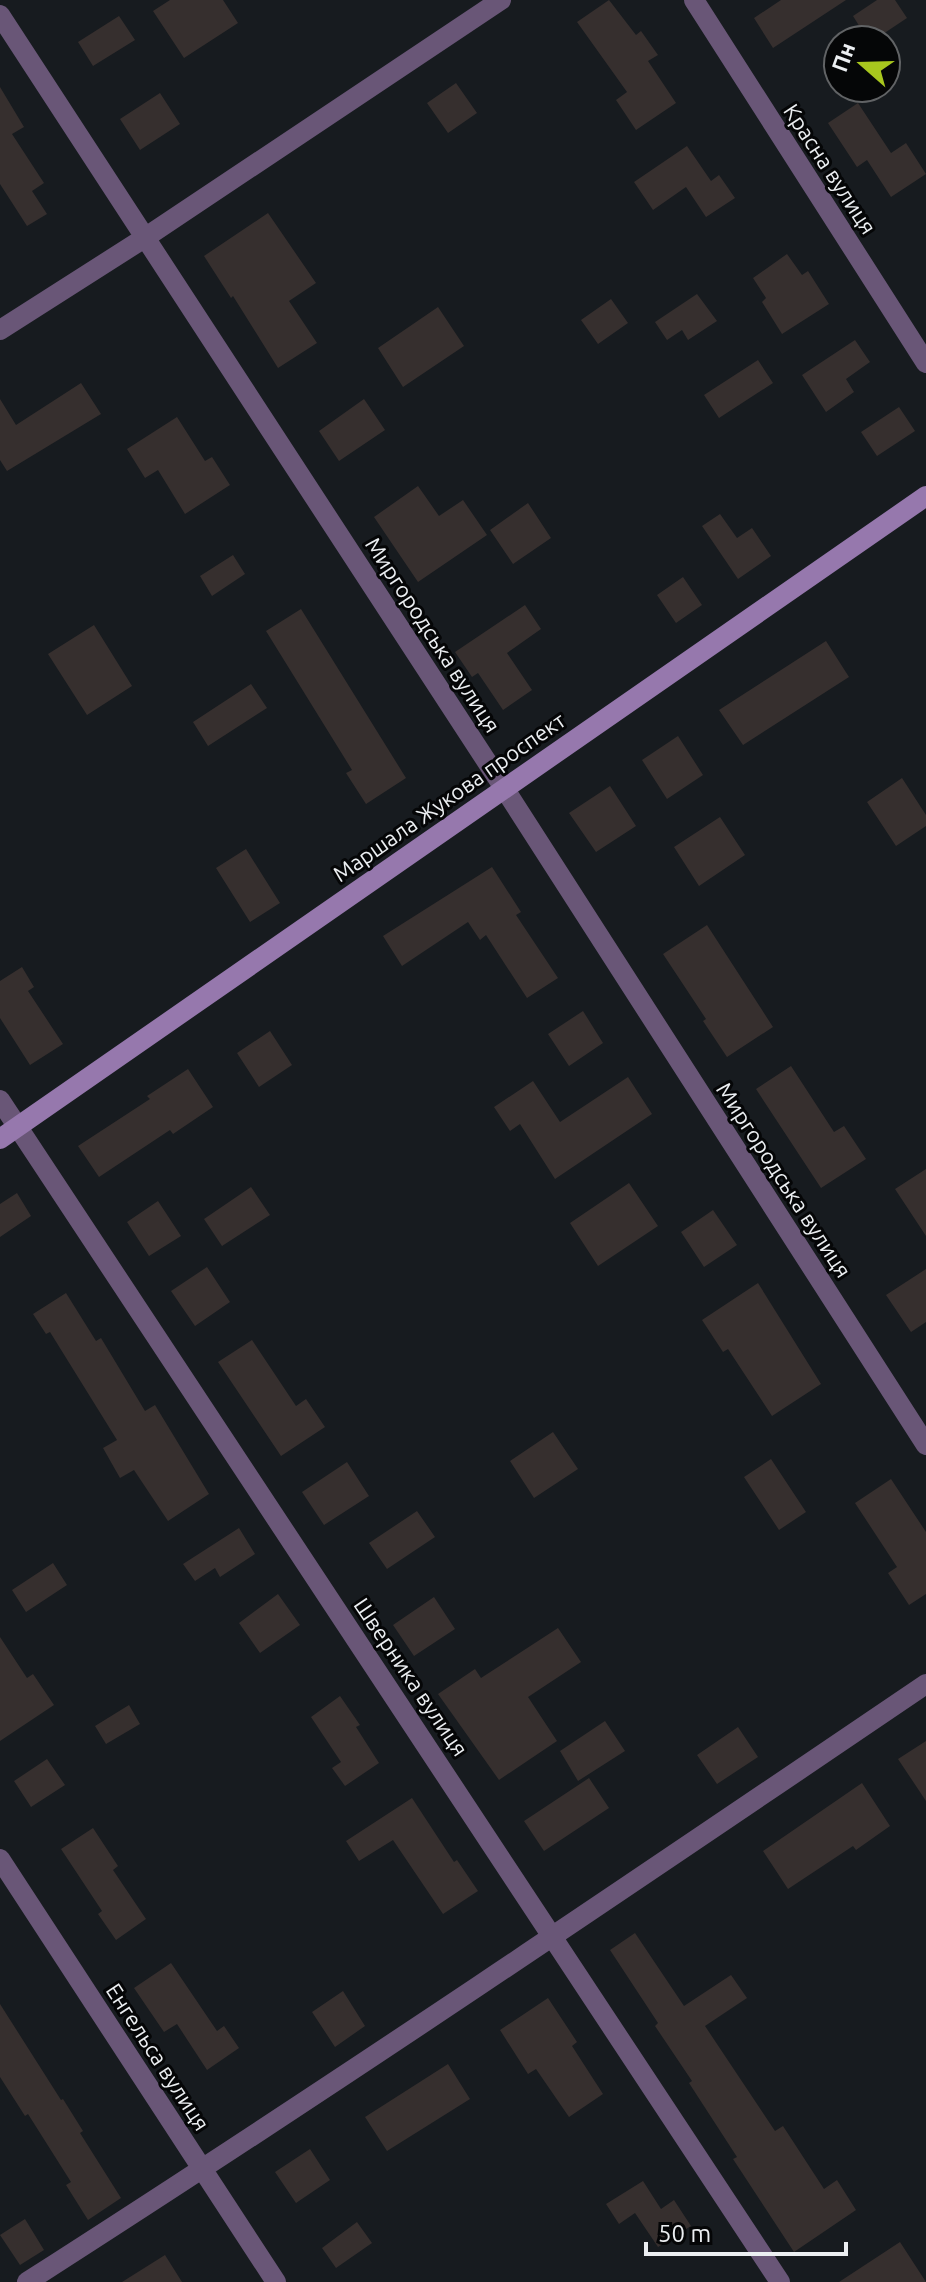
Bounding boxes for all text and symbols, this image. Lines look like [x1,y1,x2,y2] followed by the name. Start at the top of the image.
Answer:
[822,24,902,104] north arrow
[826,39,859,75] text: Пн
[779,99,882,238] street label: Красна вулиця
[361,533,506,737] street label: Миргородська вулиця
[328,707,570,886] street label: Маршала Жукова проспект
[712,1078,857,1282] street label: Миргородська вулиця
[349,1593,473,1760] street label: Шверника вулиця
[102,1979,215,2135] street label: Енгельса вулиця
[646,2206,846,2256] scale bar
[658,2220,711,2247] text: 50 m

